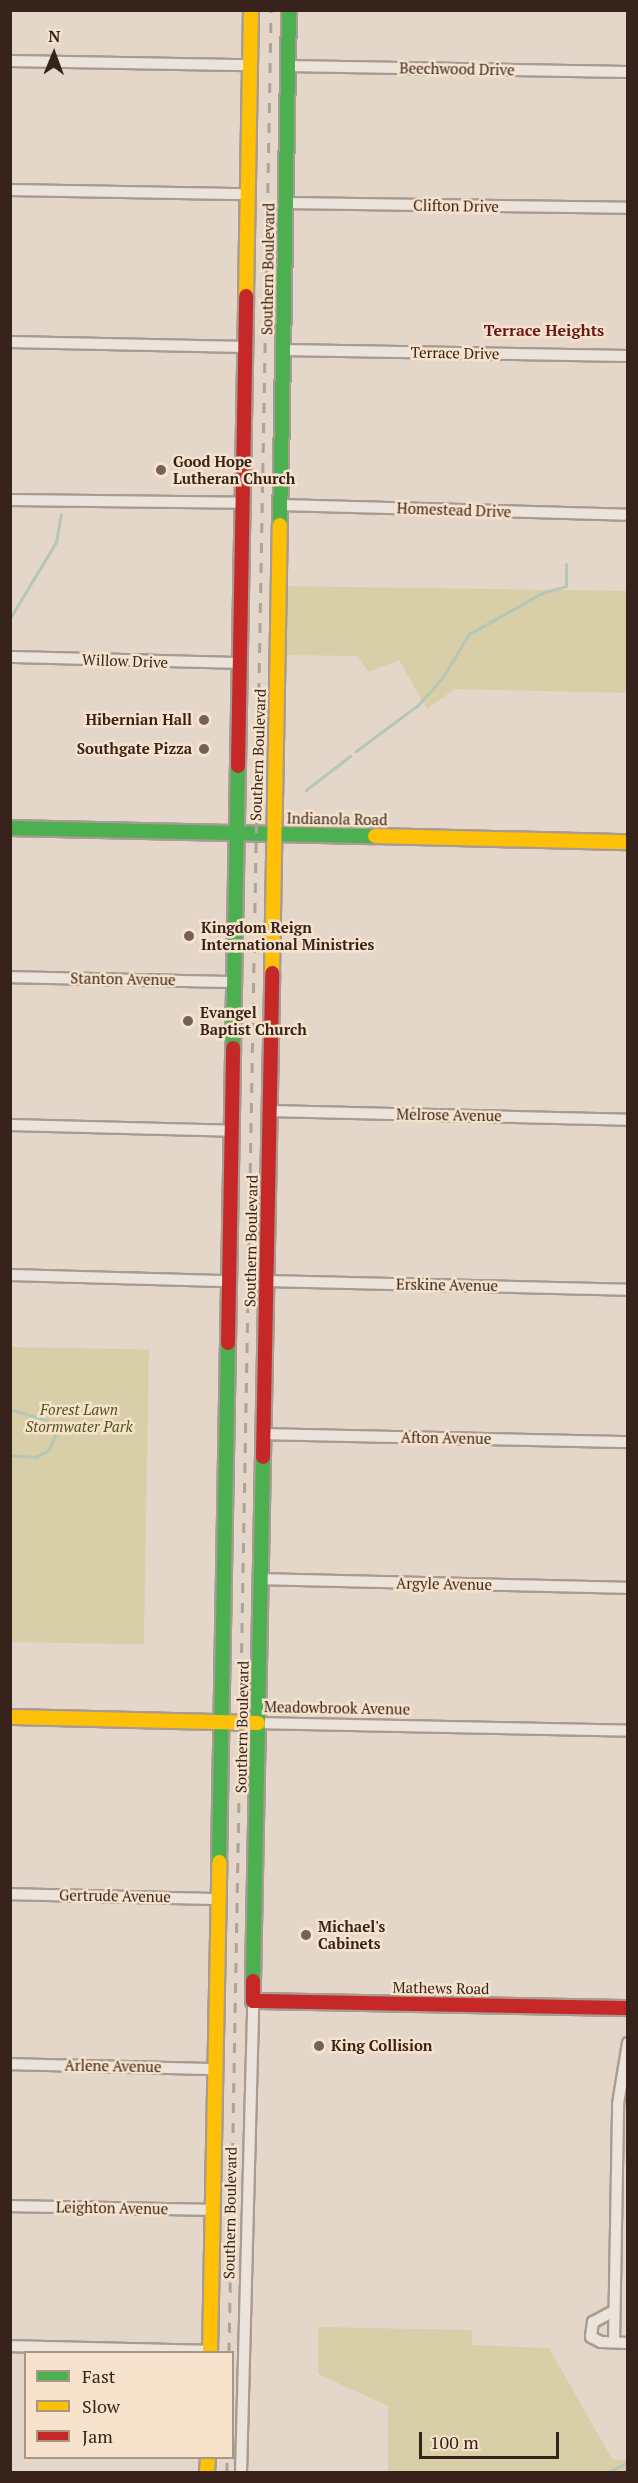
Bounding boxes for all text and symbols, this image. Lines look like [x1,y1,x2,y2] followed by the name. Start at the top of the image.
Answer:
[24,24,84,84] north arrow
[48,25,61,47] text: N
[399,59,515,79] street label: Beechwood Drive
[413,196,499,216] street label: Clifton Drive
[258,203,278,335] street label: Southern Boulevard
[484,320,604,340] district label: Terrace Heights
[411,343,499,363] street label: Terrace Drive
[173,452,295,487] place label: Good Hope Lutheran Church
[154,463,168,477] marker: Good Hope Lutheran Church
[396,499,512,521] street label: Homestead Drive
[82,651,168,671] street label: Willow Drive
[247,689,269,821] street label: Southern Boulevard
[86,711,192,729] place label: Hibernian Hall
[197,713,211,727] marker: Hibernian Hall
[77,740,192,758] place label: Southgate Pizza
[197,742,211,756] marker: Southgate Pizza
[286,809,388,829] street label: Indianola Road
[201,918,374,953] place label: Kingdom Reign International Ministries
[182,929,196,943] marker: Kingdom Reign International Ministries
[70,969,176,989] street label: Stanton Avenue
[200,1003,307,1038] place label: Evangel Baptist Church
[181,1014,195,1028] marker: Evangel Baptist Church
[396,1105,502,1125] street label: Melrose Avenue
[241,1175,261,1307] street label: Southern Boulevard
[396,1275,498,1295] street label: Erskine Avenue
[25,1400,133,1435] park label: Forest Lawn Stormwater Park
[400,1428,492,1448] street label: Afton Avenue
[396,1574,492,1594] street label: Argyle Avenue
[232,1661,252,1793] street label: Southern Boulevard
[264,1698,410,1718] street label: Meadowbrook Avenue
[59,1886,171,1906] street label: Gertrude Avenue
[318,1917,385,1952] place label: Michael's Cabinets
[299,1928,313,1942] marker: Michael's Cabinets
[392,1978,490,1998] street label: Mathews Road
[331,2037,432,2055] place label: King Collision
[312,2039,326,2053] marker: King Collision
[64,2056,162,2076] street label: Arlene Avenue
[220,2147,240,2279] street label: Southern Boulevard
[56,2198,168,2218] street label: Leighton Avenue
[24,2351,234,2459] legend
[82,2364,115,2388] text: Fast
[82,2394,120,2418] text: Slow
[422,2420,562,2458] scale bar
[82,2424,113,2448] text: Jam
[430,2430,479,2454] text: 100 m

